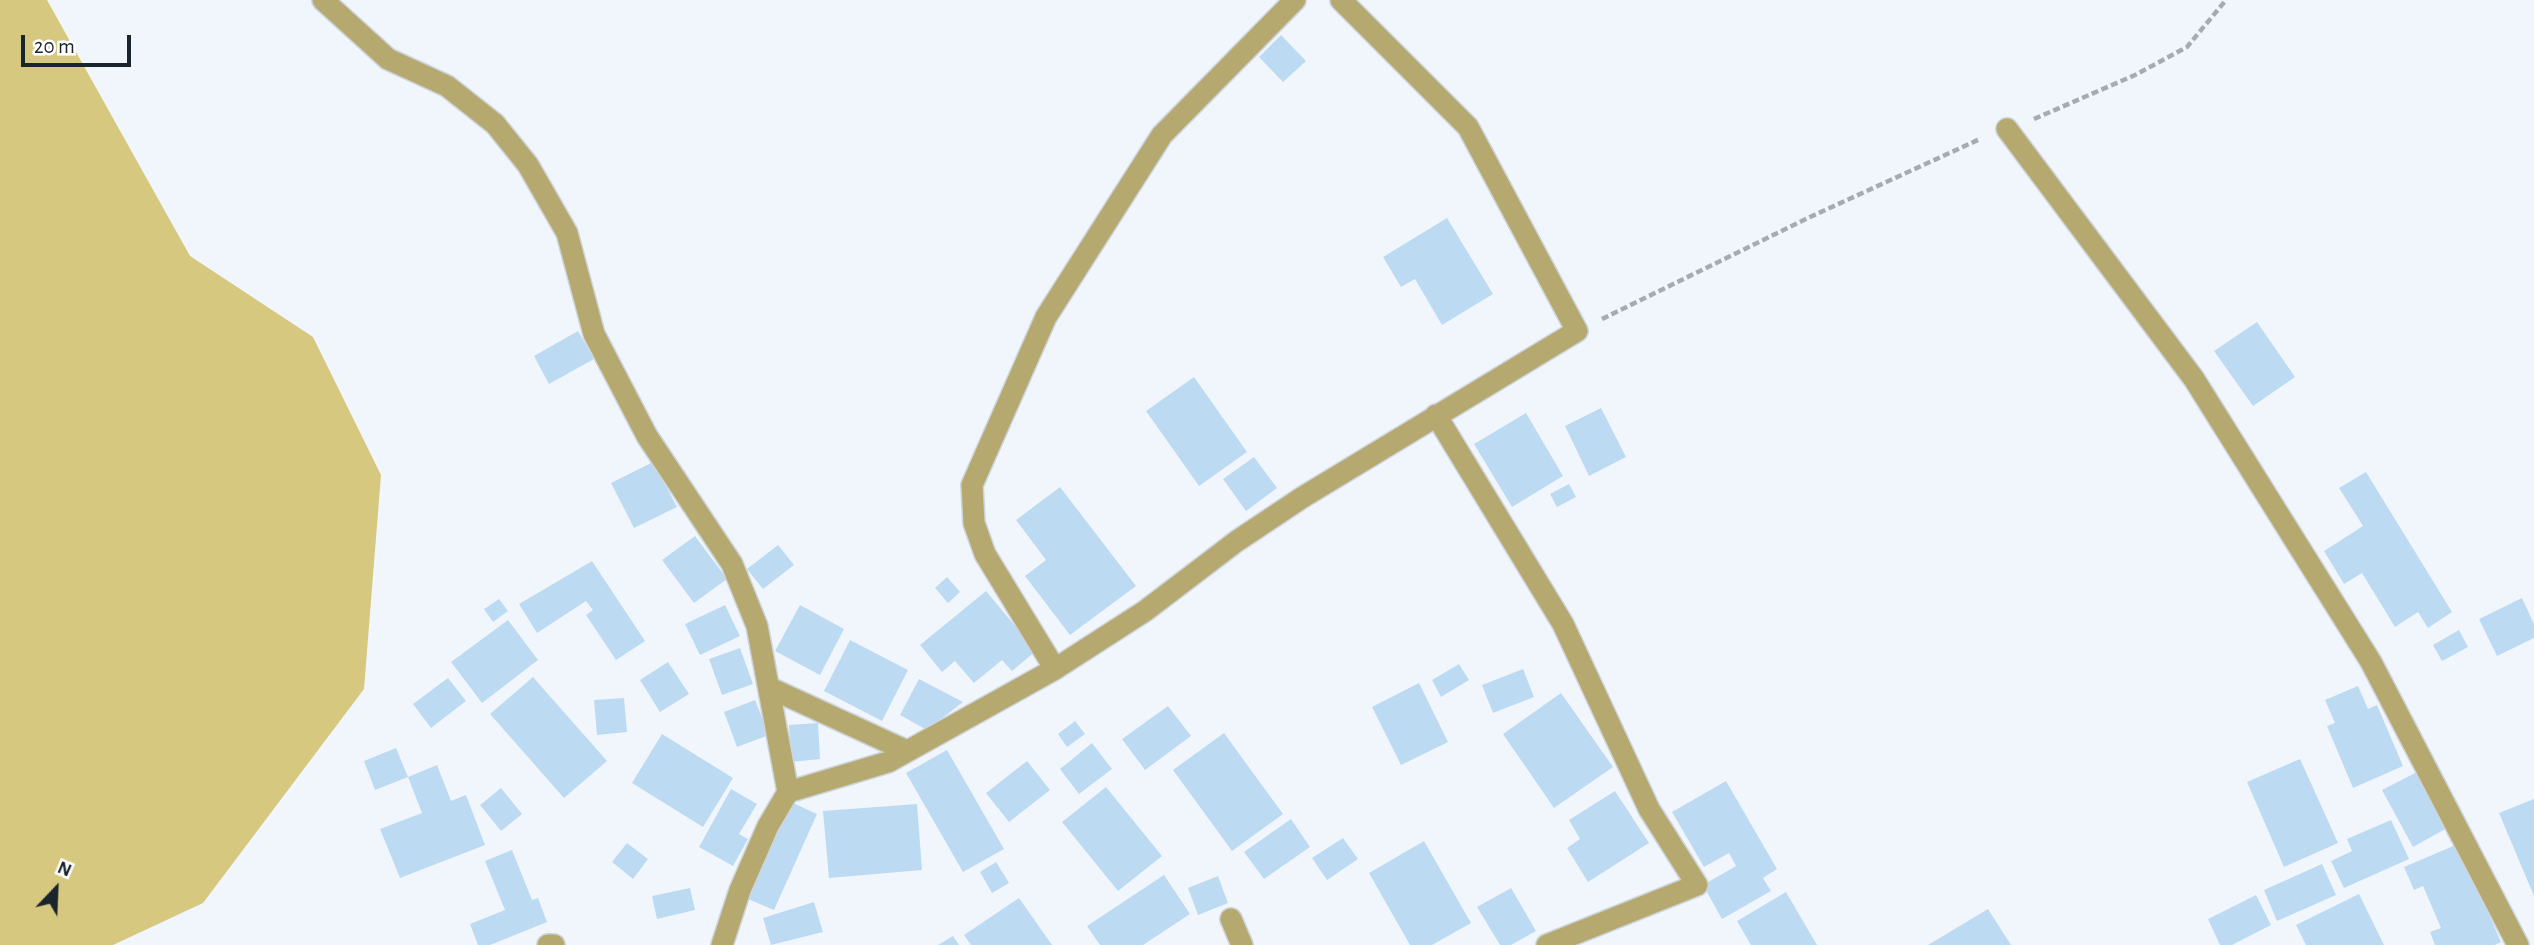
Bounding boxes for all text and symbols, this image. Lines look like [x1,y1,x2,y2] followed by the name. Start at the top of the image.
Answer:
[24,21,135,65] scale bar
[34,36,75,57] text: 20 m
[21,854,91,924] north arrow
[55,858,74,881] text: N

